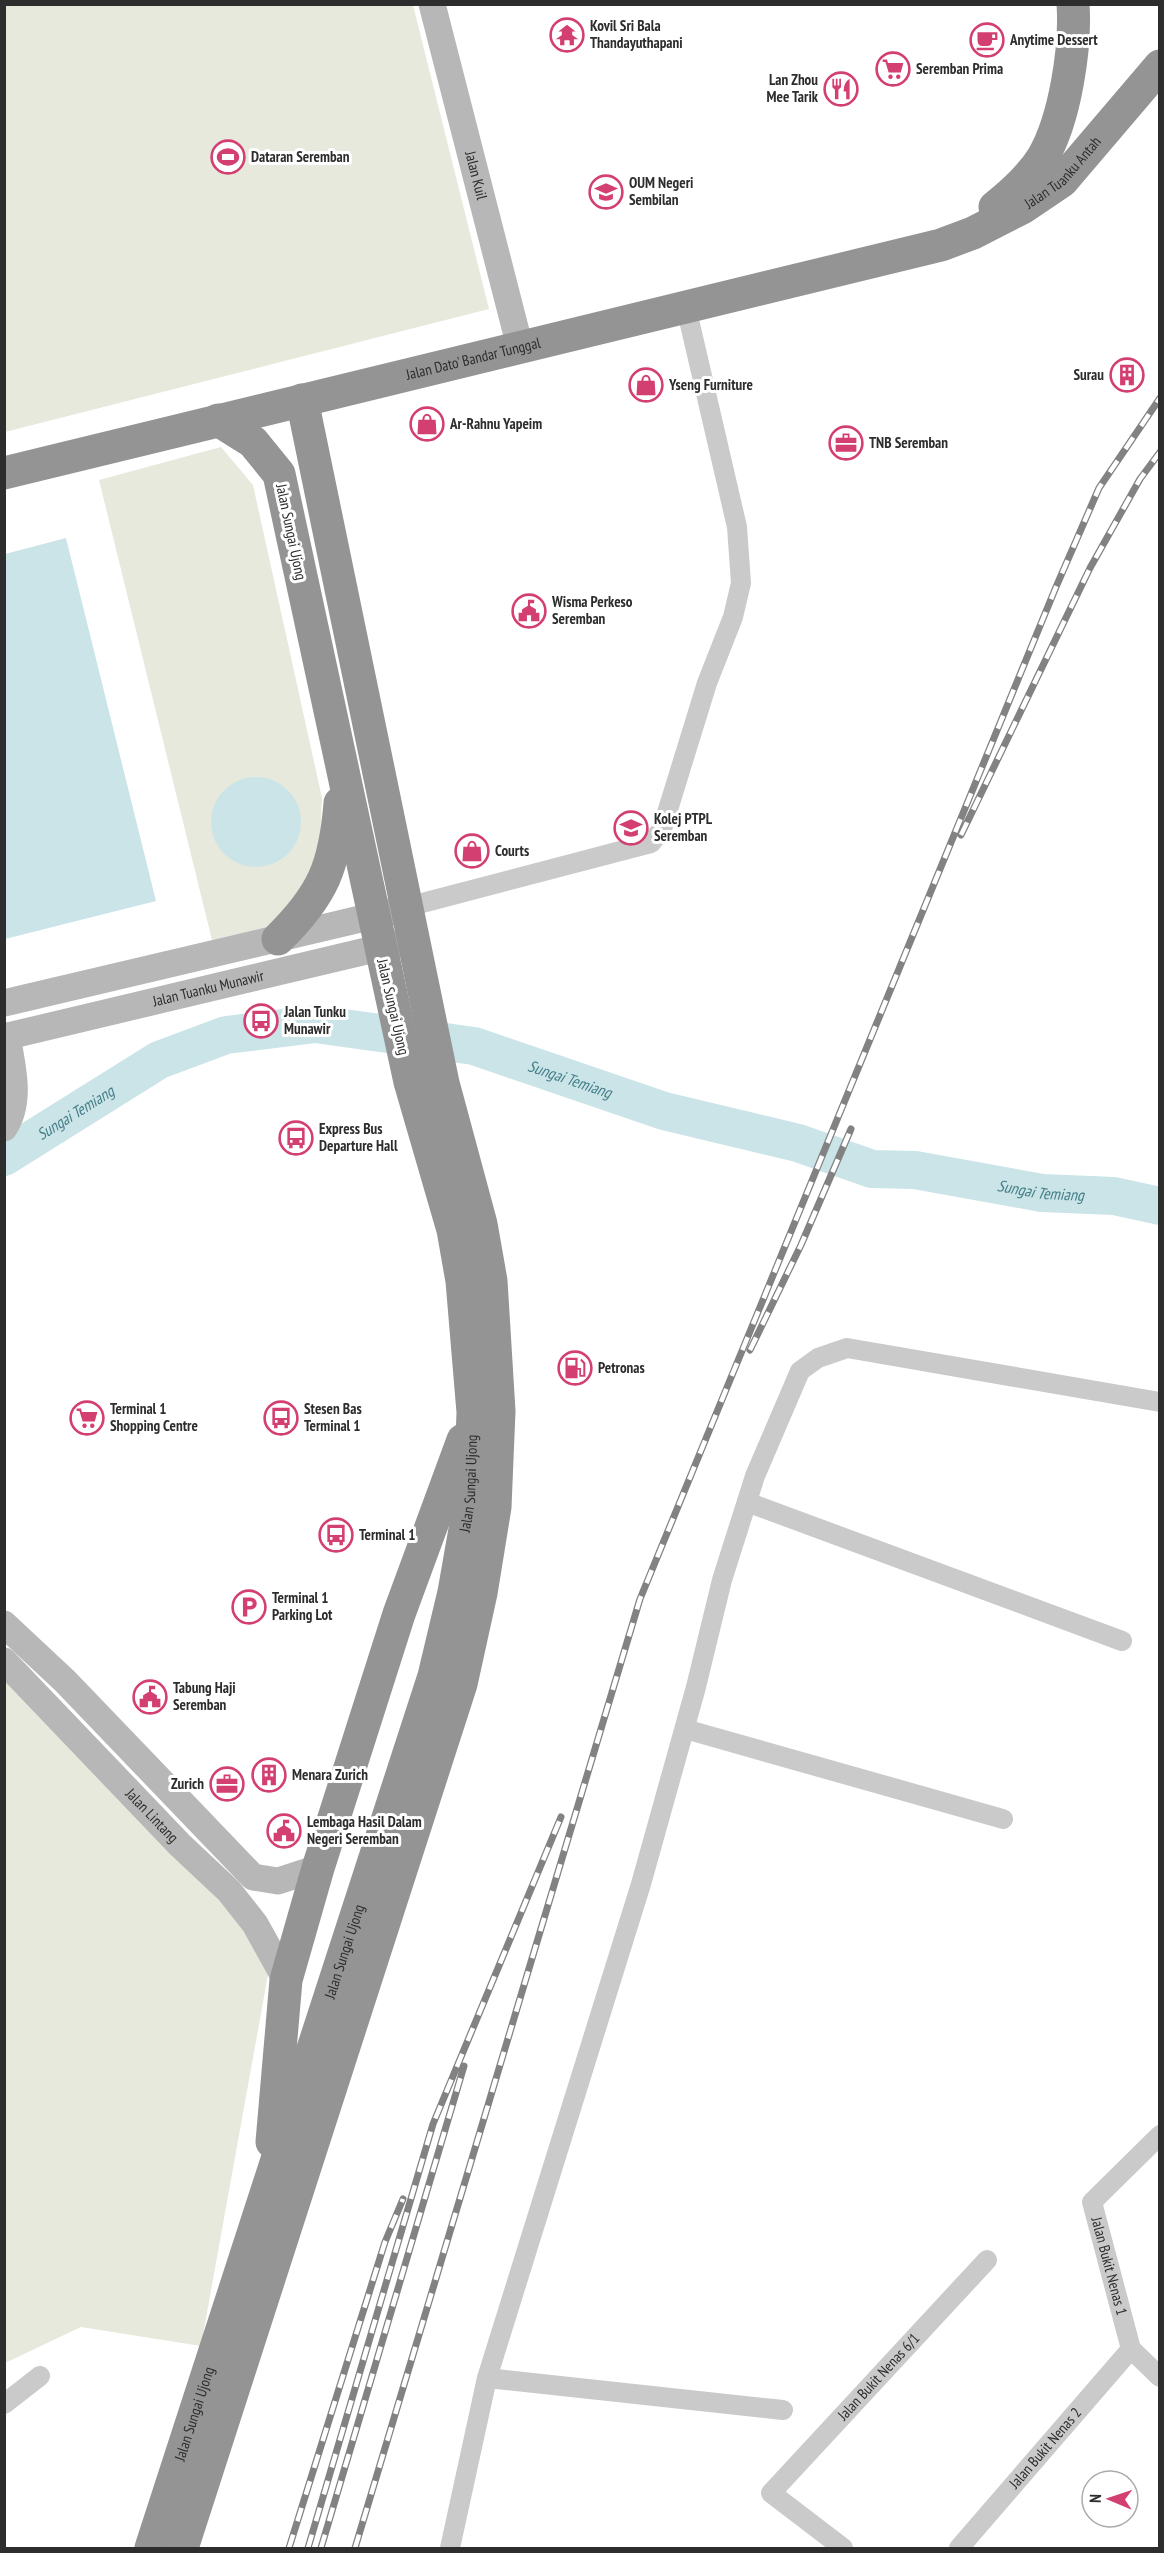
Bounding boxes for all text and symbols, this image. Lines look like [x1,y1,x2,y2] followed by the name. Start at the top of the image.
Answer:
[590,16,683,52] place label: Kovil Sri Bala Thandayuthapani
[549,17,585,53] temple icon: Kovil Sri Bala Thandayuthapani
[969,22,1005,58] cafe icon: Anytime Dessert
[1009,30,1098,49] place label: Anytime Dessert
[875,51,911,87] supermarket icon: Seremban Prima
[916,59,1003,78] place label: Seremban Prima
[767,70,819,106] place label: Lan Zhou Mee Tarik
[823,71,859,107] restaurant icon: Lan Zhou Mee Tarik
[1020,132,1105,213] street label: Jalan Tuanku Antah
[210,139,246,175] sports icon: Dataran Seremban
[251,147,350,166] place label: Dataran Seremban
[461,148,492,202] street label: Jalan Kuil
[629,173,693,209] place label: OUM Negeri Sembilan
[588,174,624,210] school or university icon: OUM Negeri Sembilan
[403,333,543,384] street label: Jalan Dato' Bandar Tunggal
[1109,357,1145,393] building icon: Surau
[1073,365,1104,384] place label: Surau
[628,367,664,403] shop icon: Yseng Furniture
[668,375,753,394] place label: Yseng Furniture
[409,406,445,442] shop icon: Ar-Rahnu Yapeim
[449,414,542,433] place label: Ar-Rahnu Yapeim
[828,425,864,461] office icon: TNB Seremban
[869,433,948,452] place label: TNB Seremban
[272,481,311,582] street label: Jalan Sungai Ujong
[551,592,633,628] place label: Wisma Perkeso Seremban
[511,593,547,629] public building icon: Wisma Perkeso Seremban
[654,809,713,845] place label: Kolej PTPL Seremban
[613,810,649,846] school or university icon: Kolej PTPL Seremban
[454,833,490,869] shop icon: Courts
[495,841,529,860] place label: Courts
[373,956,414,1057] street label: Jalan Sungai Ujong
[150,965,267,1011] street label: Jalan Tuanku Munawir
[283,1002,346,1038] place label: Jalan Tunku Munawir
[243,1003,279,1039] bus stop icon: Jalan Tunku Munawir
[526,1055,615,1103] water label: Sungai Temiang
[33,1080,118,1144] water label: Sungai Temiang
[319,1119,398,1155] place label: Express Bus Departure Hall
[278,1120,314,1156] bus stop icon: Express Bus Departure Hall
[996,1175,1085,1205] water label: Sungai Temiang
[557,1350,593,1386] fuel station icon: Petronas
[598,1358,645,1377] place label: Petronas
[110,1399,198,1435] place label: Terminal 1 Shopping Centre
[304,1399,362,1435] place label: Stesen Bas Terminal 1
[69,1400,105,1436] supermarket icon: Terminal 1 Shopping Centre
[263,1400,299,1436] bus stop icon: Stesen Bas Terminal 1
[455,1434,481,1535] street label: Jalan Sungai Ujong
[318,1517,354,1553] bus stop icon: Terminal 1
[359,1525,416,1544] place label: Terminal 1
[272,1588,333,1624] place label: Terminal 1 Parking Lot
[231,1589,267,1625] parking icon: Terminal 1 Parking Lot
[173,1678,236,1714] place label: Tabung Haji Seremban
[132,1679,168,1715] public building icon: Tabung Haji Seremban
[251,1757,287,1793] building icon: Menara Zurich
[292,1765,368,1784] place label: Menara Zurich
[209,1766,245,1802] office icon: Zurich
[171,1774,204,1793] place label: Zurich
[121,1783,183,1847] street label: Jalan Lintang
[307,1812,422,1848] place label: Lembaga Hasil Dalam Negeri Seremban
[266,1813,302,1849] public building icon: Lembaga Hasil Dalam Negeri Seremban
[320,1902,368,2002] street label: Jalan Sungai Ujong
[1087,2214,1132,2317] street label: Jalan Bukit Nenas 1
[833,2329,923,2425] street label: Jalan Bukit Nenas 6/1
[170,2364,218,2464] street label: Jalan Sungai Ujong
[1004,2403,1085,2493] street label: Jalan Bukit Nenas 2
[1080,2469,1140,2529] north arrow
[1085,2494,1105,2503] text: N

